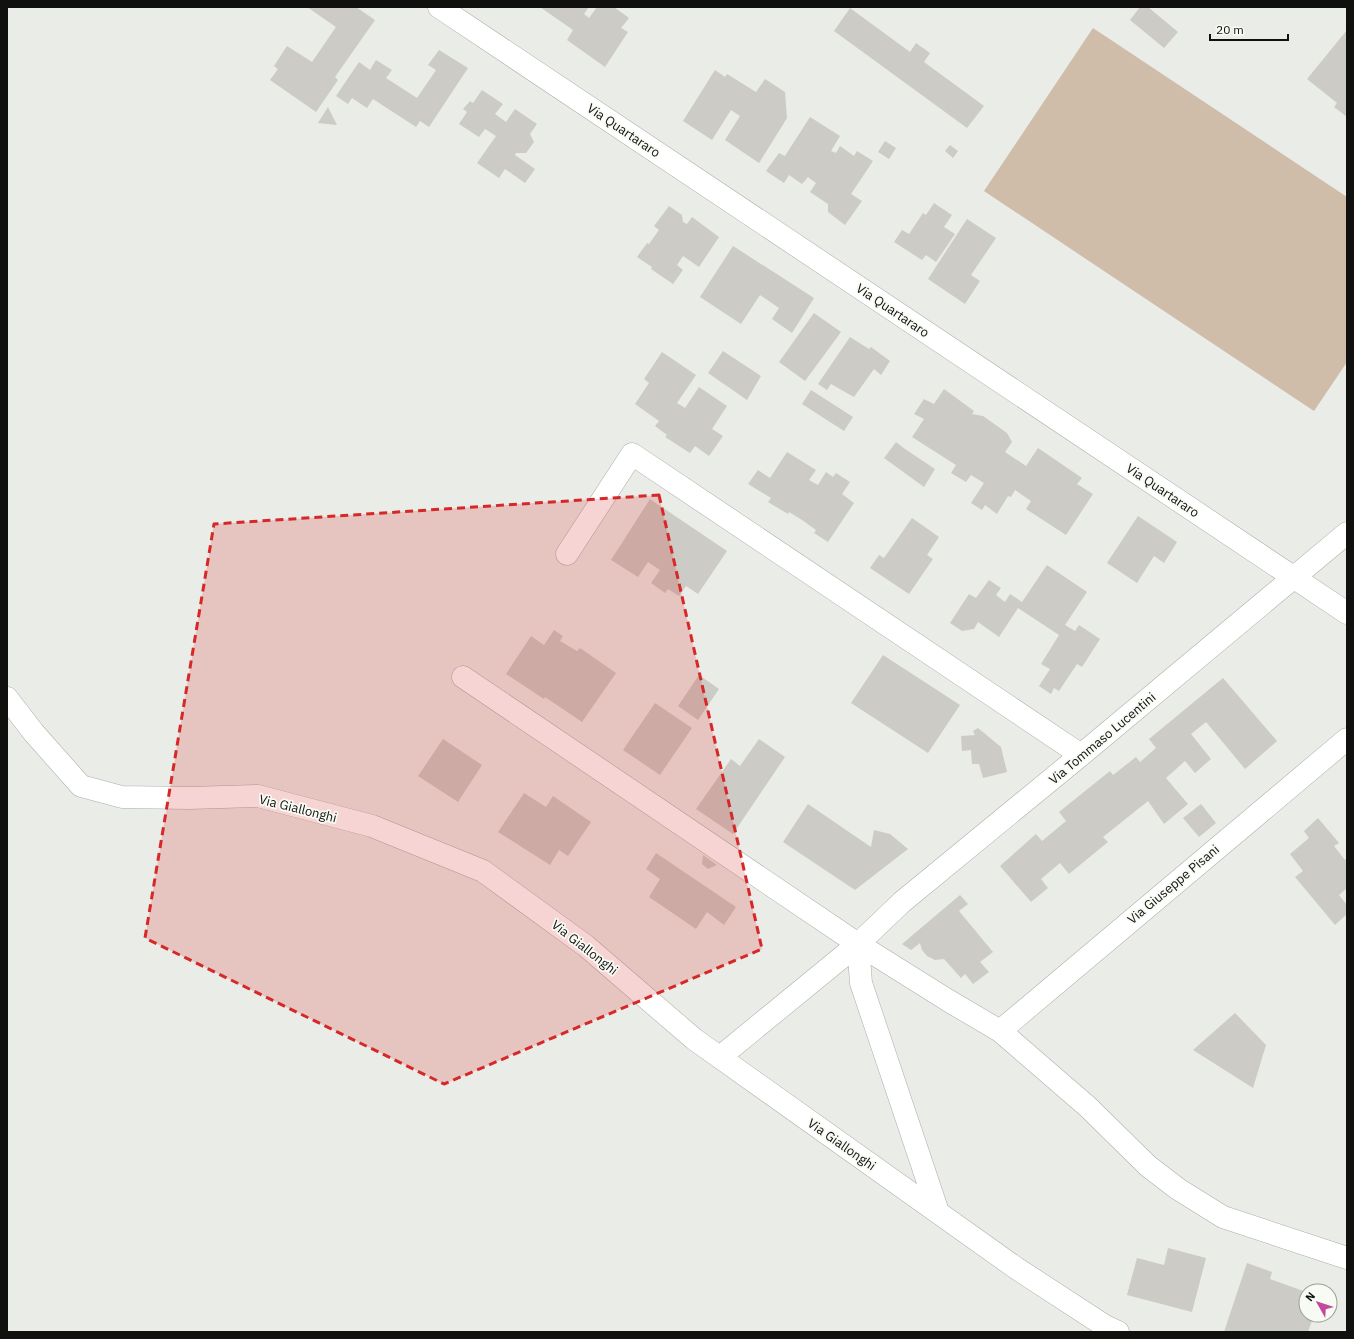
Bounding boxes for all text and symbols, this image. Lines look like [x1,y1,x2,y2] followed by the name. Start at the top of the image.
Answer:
[1210,16,1288,42] scale bar
[1216,22,1244,37] text: 20 m
[584,100,664,161] street label: Via Quartararo
[853,280,933,341] street label: Via Quartararo
[1123,460,1203,521] street label: Via Quartararo
[1045,689,1159,788] street label: Via Tommaso Lucentini
[257,791,339,826] street label: Via Giallonghi
[1124,841,1223,928] street label: Via Giuseppe Pisani
[548,916,621,979] street label: Via Giallonghi
[804,1115,879,1174] street label: Via Giallonghi
[1298,1283,1338,1323] north arrow
[1302,1289,1318,1304] text: N

